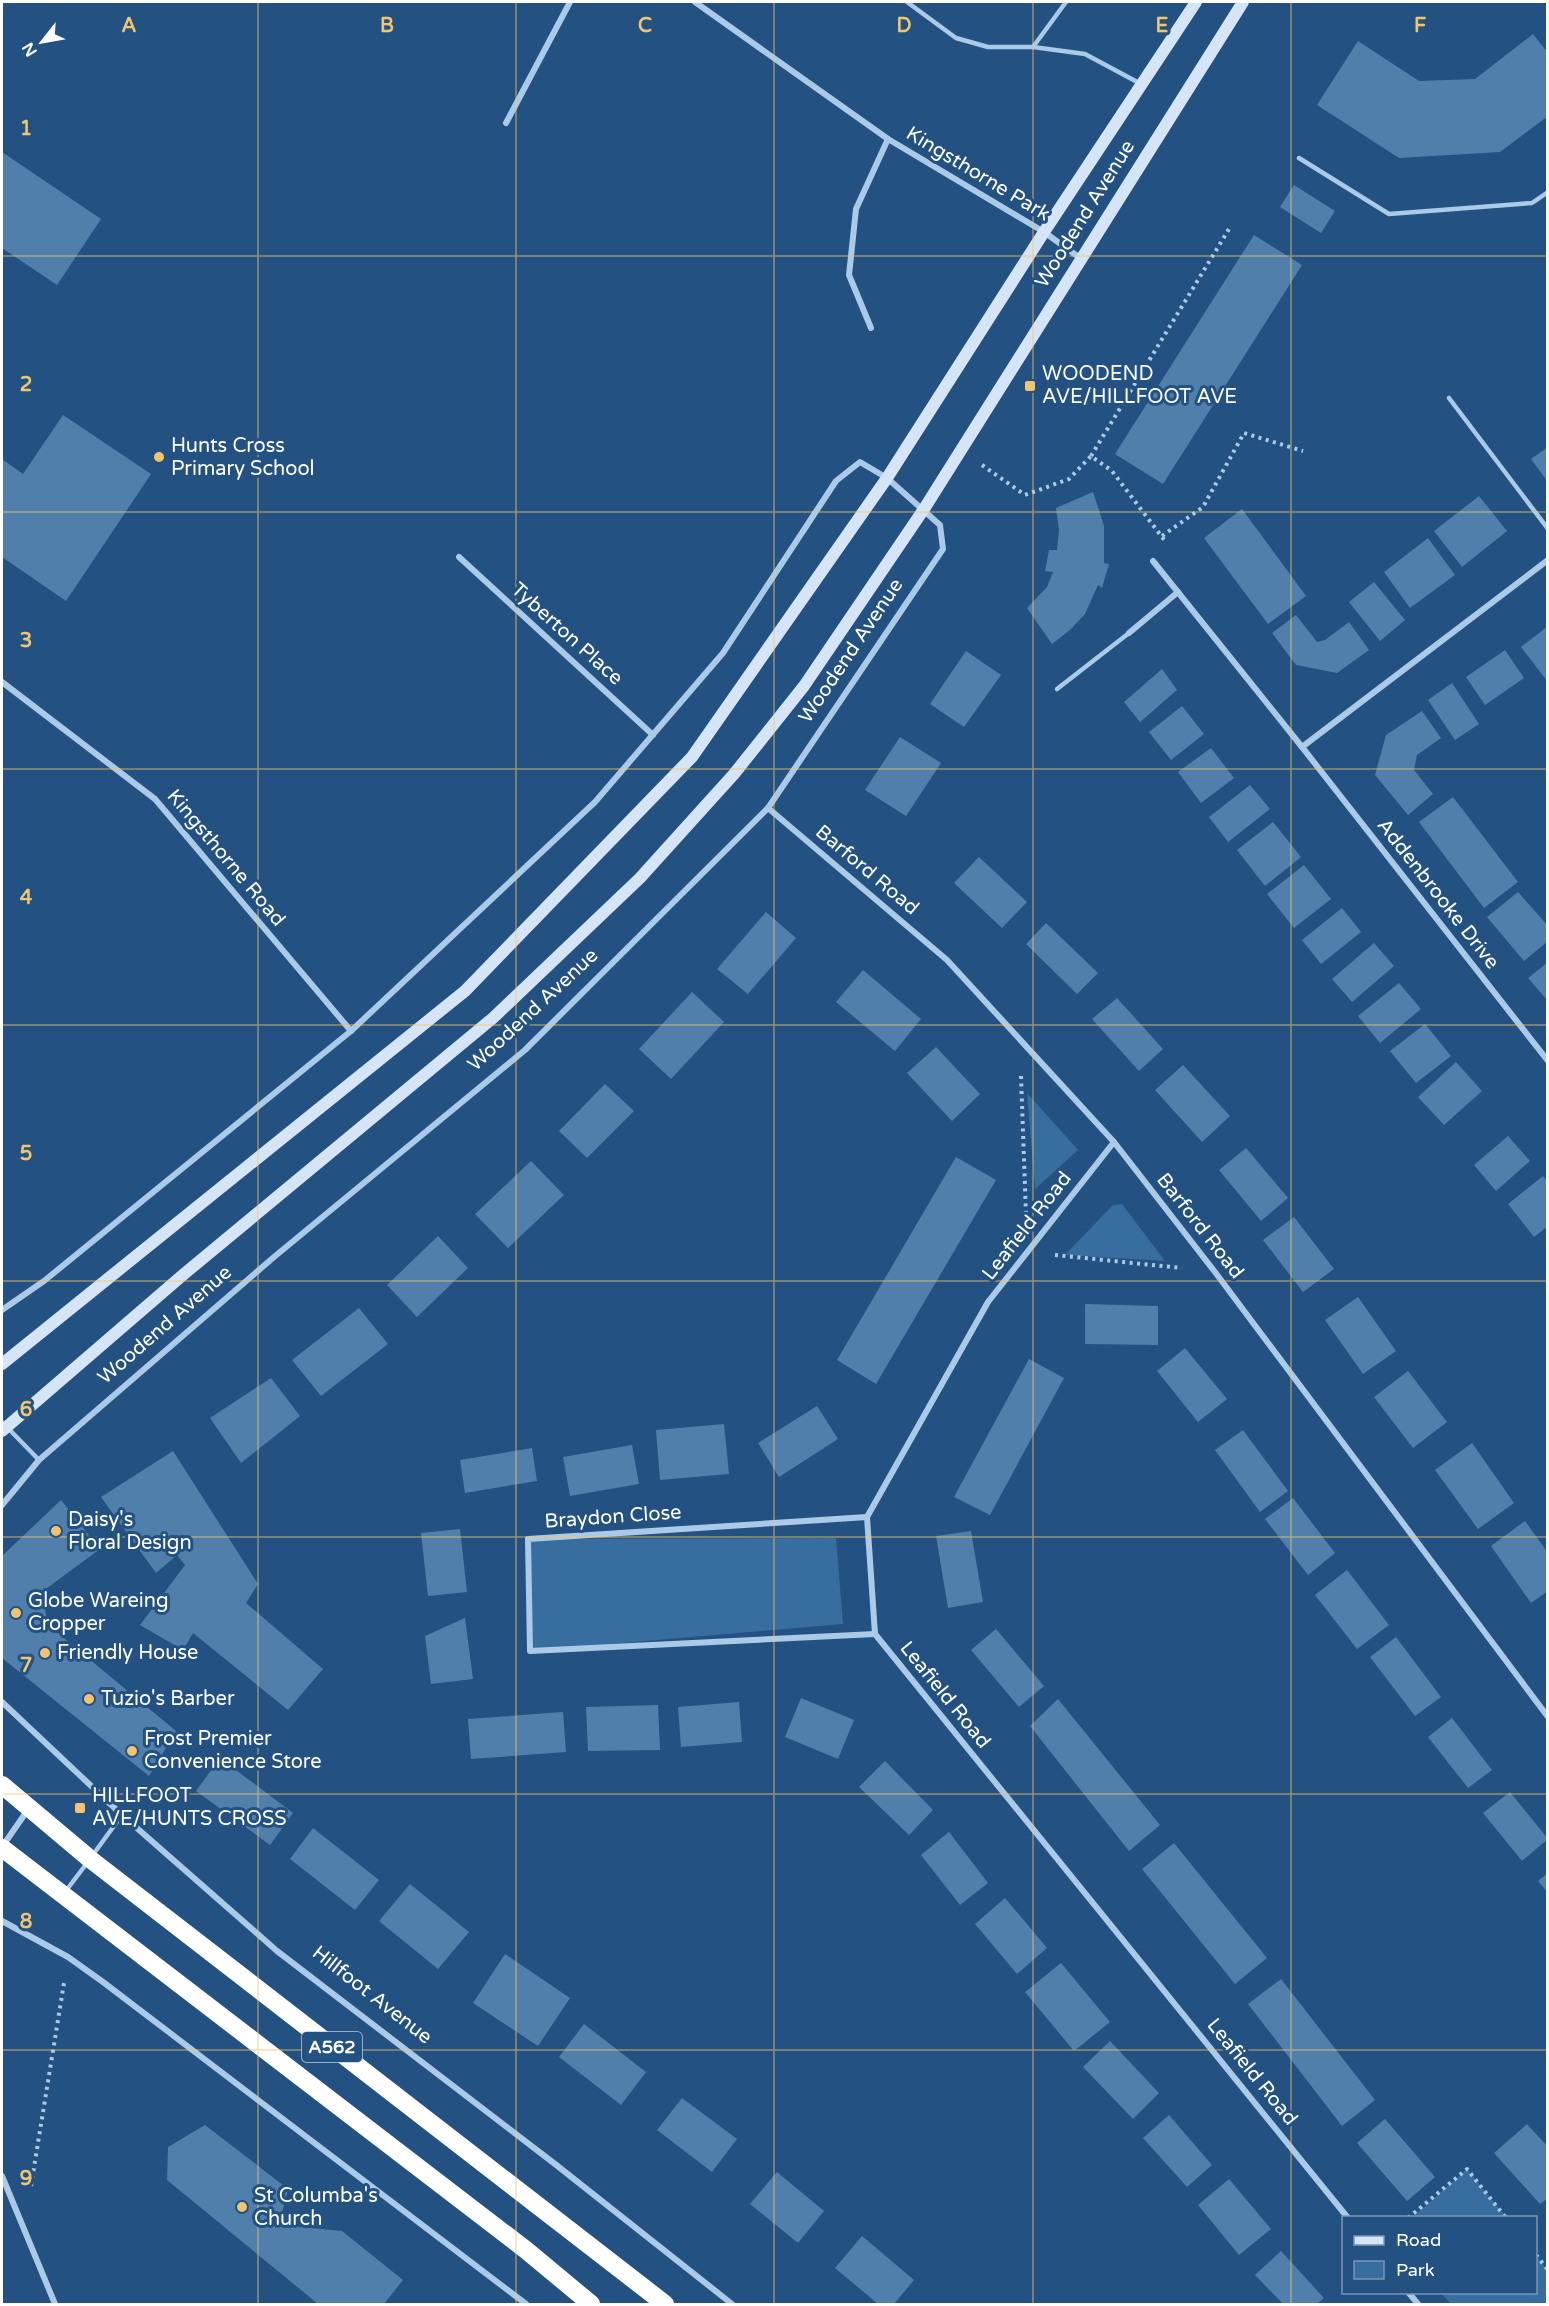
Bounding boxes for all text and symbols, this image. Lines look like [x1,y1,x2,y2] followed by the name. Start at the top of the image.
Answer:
[12,12,72,72] north arrow
[122,14,137,38] text: A
[380,14,394,38] text: B
[638,14,652,38] text: C
[896,14,912,38] text: D
[1156,14,1169,38] text: E
[1414,14,1426,38] text: F
[18,39,42,60] text: N
[20,117,32,141] text: 1
[902,122,1054,227] street label: Kingsthorne Park
[1030,136,1140,292] street label: Woodend Avenue
[1042,362,1237,409] place label: WOODEND AVE/HILLFOOT AVE
[20,373,32,397] text: 2
[1023,379,1037,393] marker: WOODEND AVE/HILLFOOT AVE
[171,434,315,481] place label: Hunts Cross Primary School
[152,450,166,464] marker: Hunts Cross Primary School
[794,574,908,728] street label: Woodend Avenue
[506,578,628,690] street label: Tyberton Place
[20,629,32,653] text: 3
[162,785,290,931] street label: Kingsthorne Road
[1372,814,1504,974] street label: Addenbrooke Drive
[810,820,924,920] street label: Barford Road
[20,886,33,910] text: 4
[463,944,603,1076] street label: Woodend Avenue
[20,1142,32,1166] text: 5
[977,1167,1077,1285] street label: Leafield Road
[1151,1168,1249,1284] street label: Barford Road
[93,1260,237,1390] street label: Woodend Avenue
[20,1398,32,1422] text: 6
[544,1500,682,1534] street label: Braydon Close
[68,1508,192,1555] place label: Daisy's Floral Design
[49,1524,63,1538] marker: Daisy's Floral Design
[28,1589,169,1636] place label: Globe Wareing Cropper
[9,1606,23,1620] marker: Globe Wareing Cropper
[894,1637,996,1753] street label: Leafield Road
[57,1641,198,1665] place label: Friendly House
[38,1646,52,1660] marker: Friendly House
[20,1654,32,1678] text: 7
[101,1687,235,1711] place label: Tuzio's Barber
[82,1692,96,1706] marker: Tuzio's Barber
[144,1727,322,1774] place label: Frost Premier Convenience Store
[125,1744,139,1758] marker: Frost Premier Convenience Store
[92,1784,287,1831] place label: HILLFOOT AVE/HUNTS CROSS
[73,1801,87,1815] marker: HILLFOOT AVE/HUNTS CROSS
[20,1910,32,1934] text: 8
[307,1941,437,2049] street label: Hillfoot Avenue
[1201,2014,1303,2130] street label: Leafield Road
[302,2032,362,2062] road number: A562
[20,2167,32,2191] text: 9
[254,2184,378,2231] place label: St Columba's Church
[235,2200,249,2214] marker: St Columba's Church
[1342,2216,1537,2294] legend
[1396,2229,1441,2251] text: Road
[1396,2259,1435,2281] text: Park

